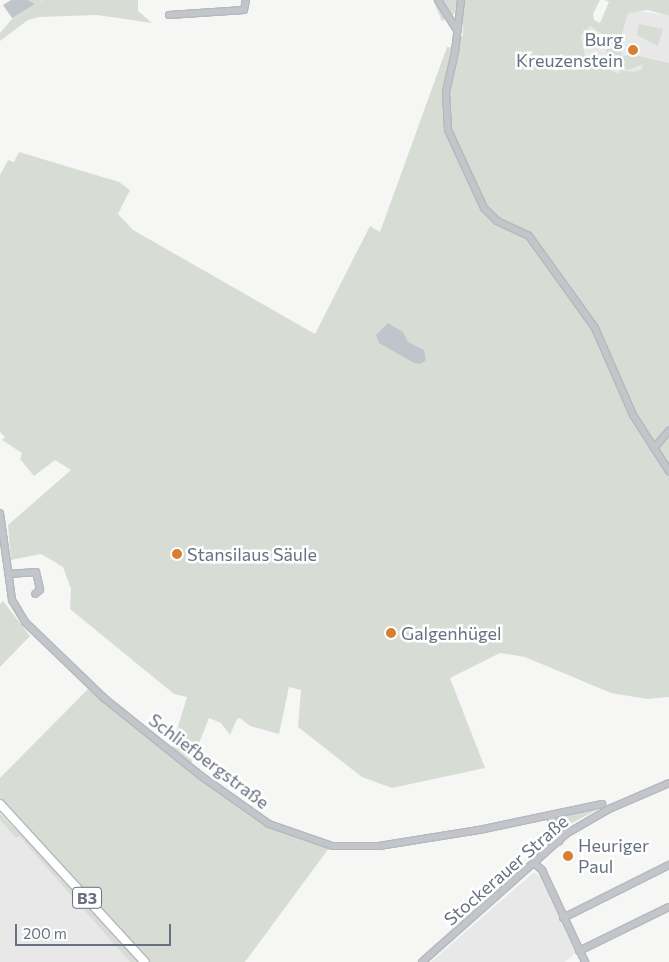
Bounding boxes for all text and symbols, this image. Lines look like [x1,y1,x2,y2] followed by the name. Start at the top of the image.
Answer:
[516,29,623,72] place label: Burg Kreuzenstein
[627,44,639,56] marker: Burg Kreuzenstein
[187,543,317,565] place label: Stansilaus Säule
[171,548,183,560] marker: Stansilaus Säule
[401,622,502,644] place label: Galgenhügel
[385,627,397,639] marker: Galgenhügel
[145,709,273,813] street label: Schliefbergstraße
[440,810,572,930] street label: Stockerauer Straße
[578,835,649,878] place label: Heuriger Paul
[562,850,574,862] marker: Heuriger Paul
[72,884,102,911] road number: B3
[18,914,174,946] scale bar
[23,924,67,942] text: 200 m

